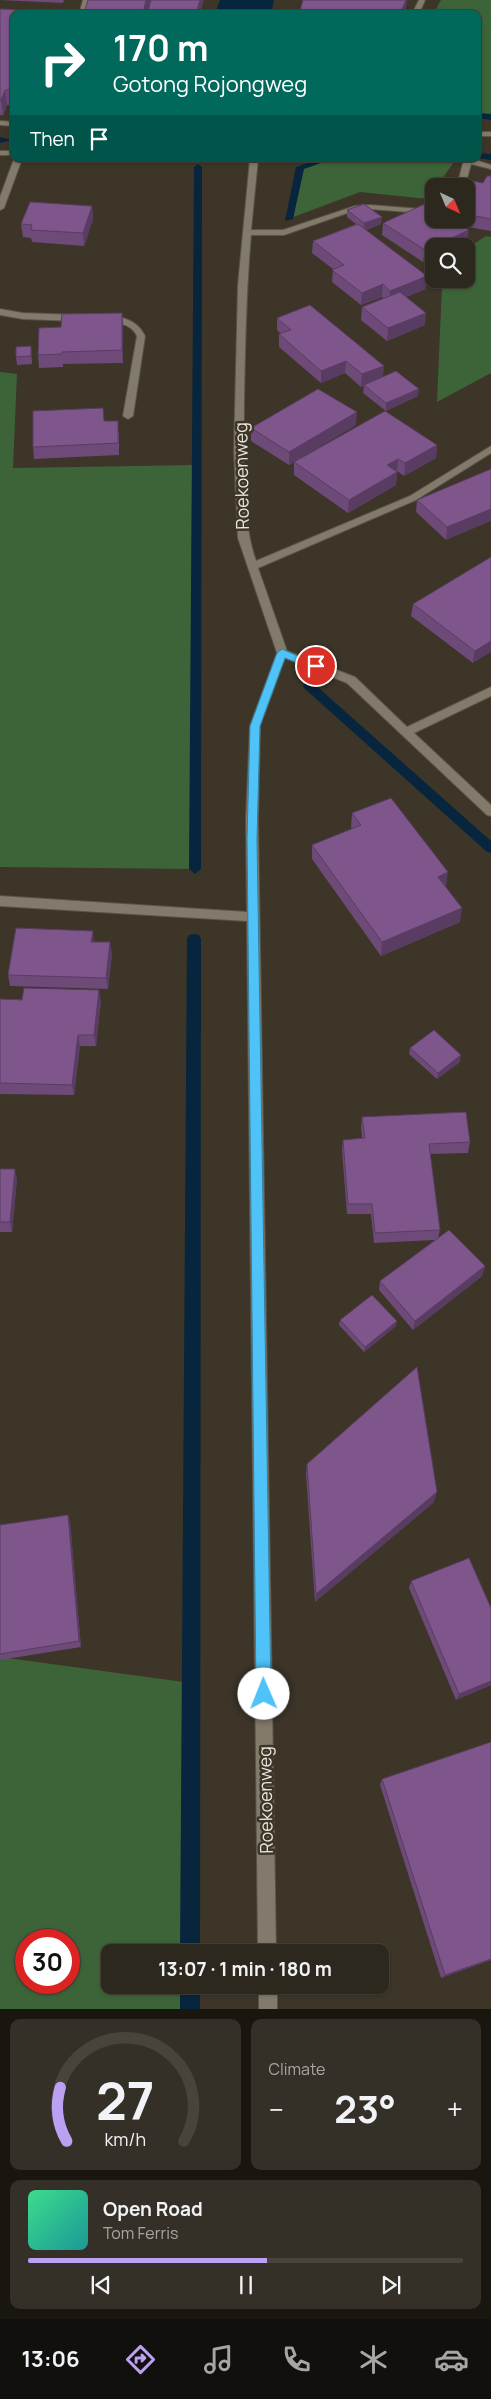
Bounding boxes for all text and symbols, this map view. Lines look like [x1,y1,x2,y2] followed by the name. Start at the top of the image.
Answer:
[113,24,209,72] text: 170 m
[30,30,95,95] icon: right
[113,69,307,99] text: Gotong Rojongweg
[85,125,113,153] icon: arrive
[30,126,75,152] text: Then
[425,178,475,228] north arrow
[425,178,475,288] map controls
[425,238,475,288] button: search
[228,422,254,530] street label: Roekoenweg
[295,645,337,687] pin
[302,652,330,680] icon: arrive
[237,1667,289,1719] position arrow
[252,1746,278,1854] street label: Roekoenweg
[15,1929,80,1994] speed limit sign: 30
[158,1956,332,1982] text: 13:07 · 1 min · 180 m
[269,2058,325,2080] text: Climate
[96,2065,155,2136] text: 27
[334,2082,396,2134] text: 23°
[269,2090,284,2128] text: −
[447,2090,463,2128] text: +
[104,2127,146,2151] text: km/h
[103,2196,203,2222] text: Open Road
[103,2222,178,2244] text: Tom Ferris
[87,2271,115,2299] icon: previous
[232,2271,260,2299] icon: pause
[377,2271,405,2299] icon: next
[123,2342,158,2377] icon: directions
[201,2342,236,2377] icon: music
[279,2342,314,2377] icon: phone
[356,2342,391,2377] icon: climate
[434,2342,469,2377] icon: car
[21,2344,80,2374] text: 13:06

